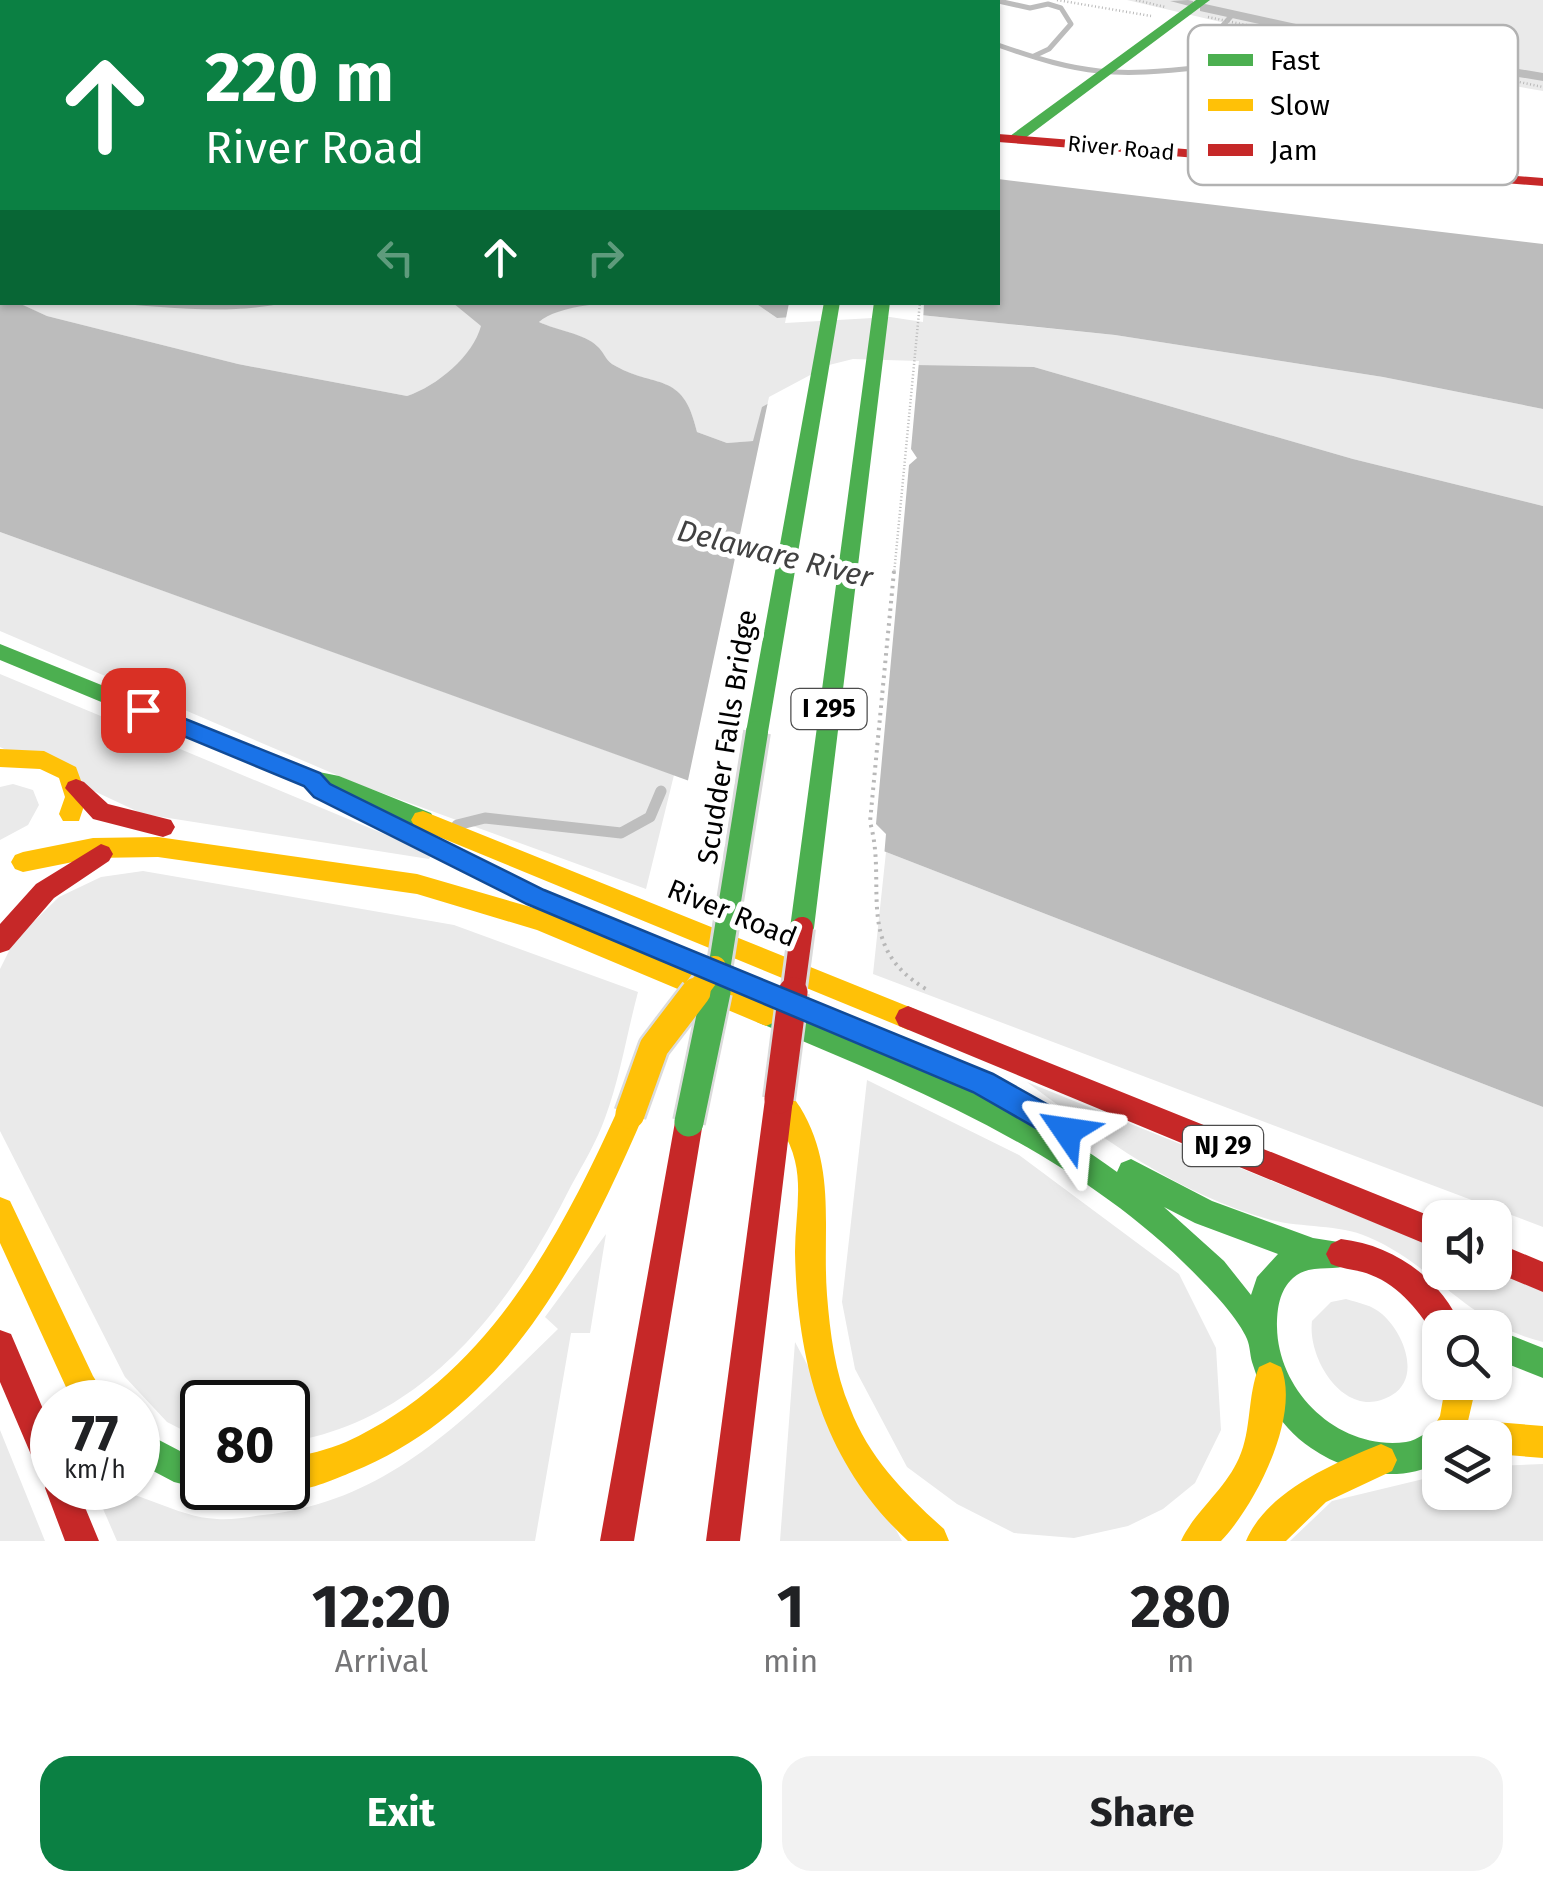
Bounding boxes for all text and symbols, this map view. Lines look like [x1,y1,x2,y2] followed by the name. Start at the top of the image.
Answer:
[1188,25,1518,185] legend
[205,36,394,120] text: 220 m
[40,40,170,170] icon: ahead
[1270,44,1321,77] text: Fast
[1270,89,1330,122] text: Slow
[205,121,424,175] text: River Road
[1066,130,1176,166] street label: River Road
[1270,134,1318,167] text: Jam
[368,230,423,285] icon: left
[473,230,528,285] icon: ahead
[578,230,633,285] icon: right
[674,512,878,596] water label: Delaware River
[691,607,763,867] street label: Scudder Falls Bridge
[101,668,186,753] pin
[116,683,171,738] icon: arrive
[792,689,866,729] road number: I 295
[663,872,801,954] street label: River Road
[1015,1079,1119,1183] position arrow
[1183,1126,1263,1166] road number: NJ 29
[1422,1200,1512,1510] map controls
[1422,1200,1512,1290] button: sound
[1422,1310,1512,1400] button: search
[180,1380,310,1510] speed limit sign: 80
[72,1403,118,1463] text: 77
[1422,1420,1512,1510] button: layers
[64,1455,126,1485] text: km/h
[312,1571,451,1643] text: 12:20
[777,1571,805,1643] text: 1
[1130,1571,1231,1643] text: 280
[335,1642,428,1680] text: Arrival
[763,1642,818,1680] text: min
[1167,1642,1194,1680] text: m
[40,1756,762,1871] button: Exit
[782,1756,1503,1871] button: Share

